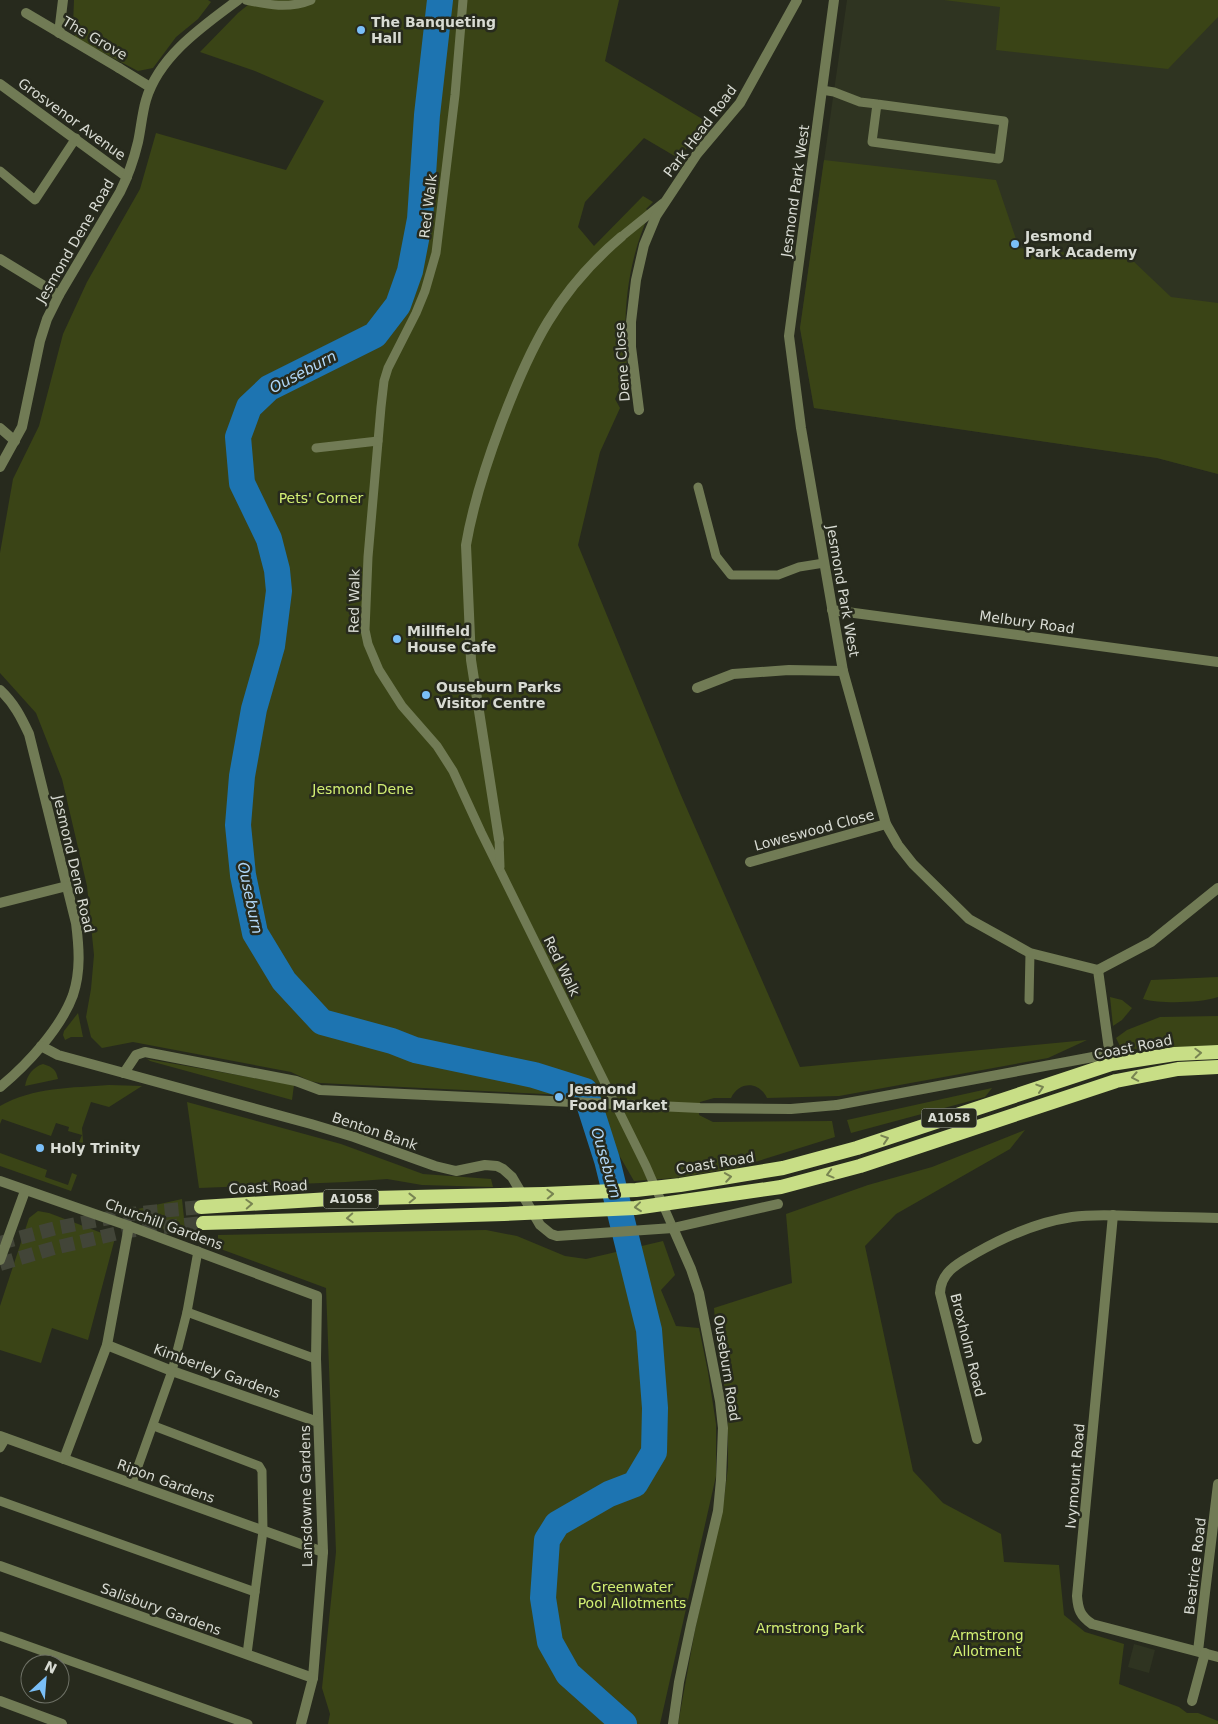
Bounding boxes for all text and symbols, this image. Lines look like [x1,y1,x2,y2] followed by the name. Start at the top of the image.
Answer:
[59,13,130,63] street label: The Grove
[371,14,496,46] place label: The Banqueting Hall
[355,24,367,36] marker: The Banqueting Hall
[15,75,129,163] street label: Grosvenor Avenue
[660,82,740,180] street label: Park Head Road
[778,123,812,259] street label: Jesmond Park West
[416,172,440,239] street label: Red Walk
[32,176,117,307] street label: Jesmond Dene Road
[1024,228,1137,260] place label: Jesmond Park Academy
[1009,238,1021,250] marker: Jesmond Park Academy
[611,322,633,402] street label: Dene Close
[267,347,339,397] water label: Ouseburn
[279,490,364,506] park label: Pets' Corner
[823,523,863,659] street label: Jesmond Park West
[345,568,363,633] street label: Red Walk
[978,607,1076,637] street label: Melbury Road
[407,623,496,655] place label: Millfield House Cafe
[391,633,403,645] marker: Millfield House Cafe
[436,679,561,711] place label: Ouseburn Parks Visitor Centre
[420,689,432,701] marker: Ouseburn Parks Visitor Centre
[311,781,414,797] park label: Jesmond Dene
[50,793,98,934] street label: Jesmond Dene Road
[752,806,876,854] street label: Loweswood Close
[234,860,266,936] water label: Ouseburn
[541,933,584,999] street label: Red Walk
[1093,1032,1173,1062] street label: Coast Road
[1194,1048,1202,1059] one-way arrow
[1131,1072,1139,1082] one-way arrow
[568,1081,668,1113] place label: Jesmond Food Market
[1035,1084,1043,1094] one-way arrow
[553,1091,565,1103] marker: Jesmond Food Market
[922,1108,976,1128] road number: A1058
[330,1109,421,1153] street label: Benton Bank
[587,1125,625,1201] water label: Ouseburn
[881,1135,889,1145] one-way arrow
[50,1140,140,1156] place label: Holy Trinity
[34,1142,46,1154] marker: Holy Trinity
[675,1149,755,1177] street label: Coast Road
[827,1168,835,1178] one-way arrow
[723,1173,732,1183] one-way arrow
[228,1177,308,1197] street label: Coast Road
[546,1189,554,1199] one-way arrow
[324,1190,378,1208] road number: A1058
[408,1192,416,1203] one-way arrow
[103,1195,225,1253] street label: Churchill Gardens
[246,1199,254,1210] one-way arrow
[634,1201,642,1212] one-way arrow
[346,1213,354,1224] one-way arrow
[947,1292,989,1398] street label: Broxholm Road
[711,1314,743,1422] street label: Ouseburn Road
[151,1341,283,1401] street label: Kimberley Gardens
[1062,1423,1088,1529] street label: Ivymount Road
[297,1425,315,1567] street label: Lansdowne Gardens
[115,1456,217,1506] street label: Ripon Gardens
[1181,1516,1209,1616] street label: Beatrice Road
[578,1579,686,1611] park label: Greenwater Pool Allotments
[98,1580,224,1638] street label: Salisbury Gardens
[756,1620,865,1636] park label: Armstrong Park
[950,1627,1024,1659] park label: Armstrong Allotment
[20,1654,70,1704] north arrow
[42,1658,59,1677] text: N

